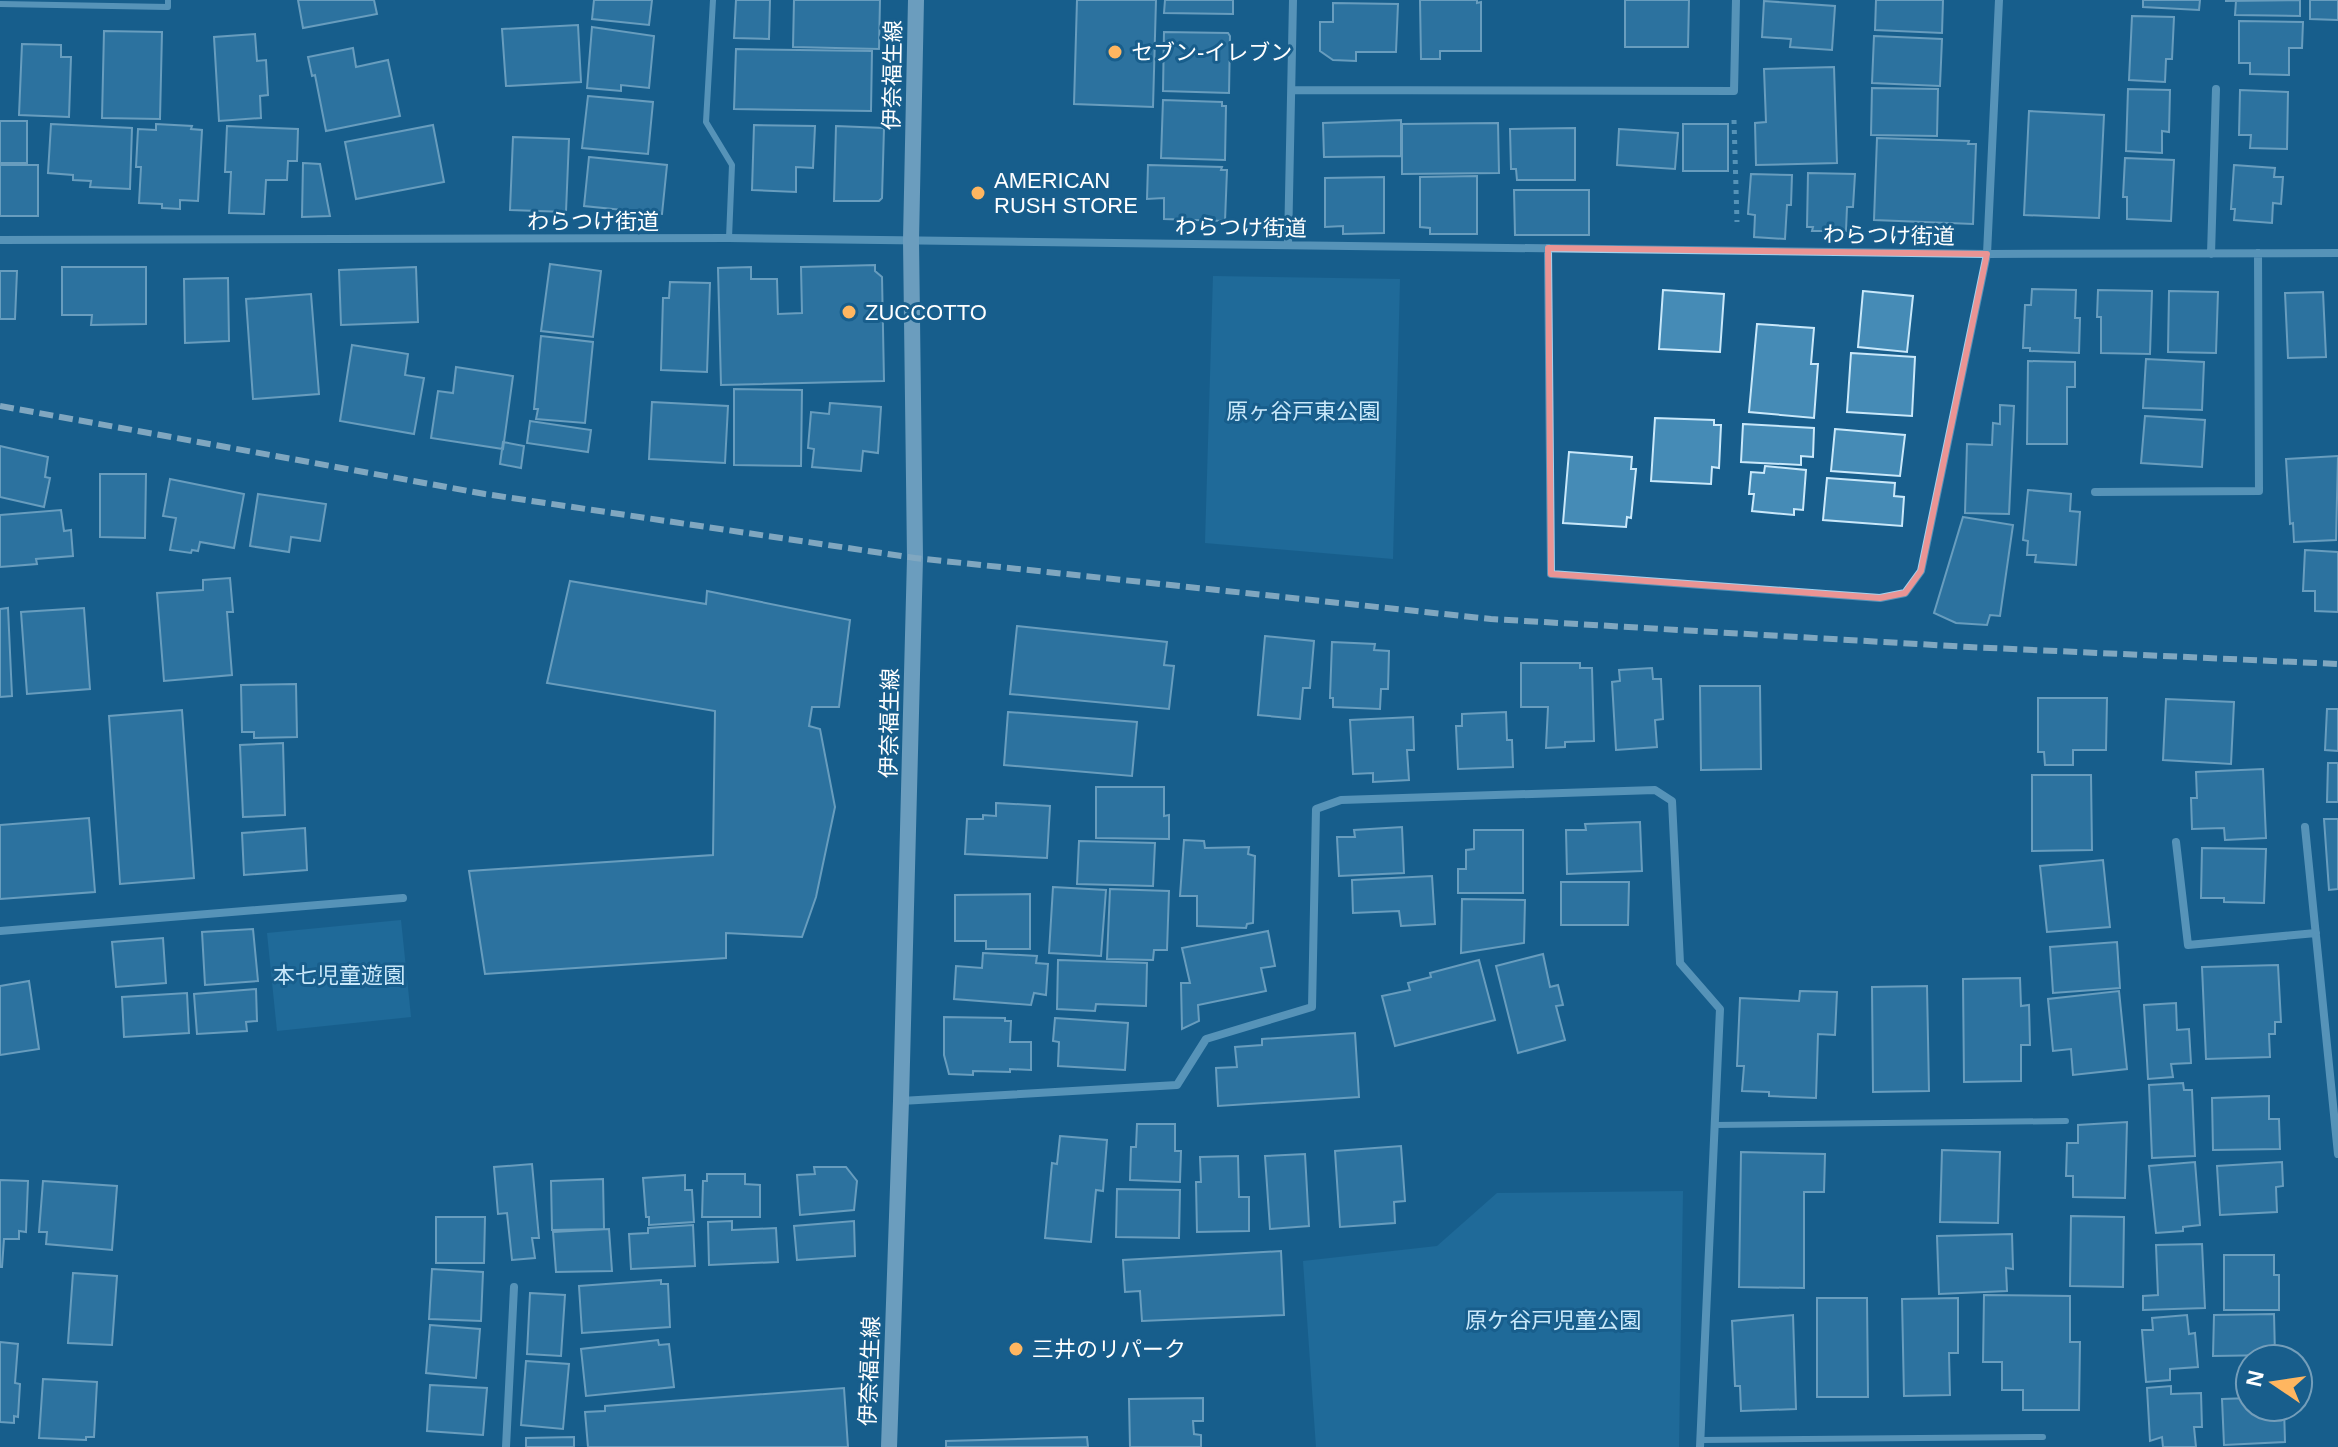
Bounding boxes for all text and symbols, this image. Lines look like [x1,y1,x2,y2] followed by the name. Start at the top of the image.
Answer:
[879,20,906,130] street label: 伊奈福生線
[1131,40,1292,65] place label: セブン-イレブン
[1106,43,1124,61] marker: セブン-イレブン
[994,168,1138,218] place label: AMERICAN RUSH STORE
[969,184,987,202] marker: AMERICAN RUSH STORE
[527,209,659,234] street label: わらつけ街道
[1175,214,1307,241] street label: わらつけ街道
[1823,222,1955,249] street label: わらつけ街道
[865,300,987,325] place label: ZUCCOTTO
[840,303,858,321] marker: ZUCCOTTO
[1226,399,1380,424] park label: 原ヶ谷戸東公園
[876,668,903,778] street label: 伊奈福生線
[273,963,405,988] park label: 本七児童遊園
[1465,1308,1641,1333] park label: 原ケ谷戸児童公園
[855,1316,884,1426] street label: 伊奈福生線
[1032,1337,1186,1362] place label: 三井のリパーク
[1007,1340,1025,1358] marker: 三井のリパーク
[2234,1343,2314,1423] north arrow
[2241,1368,2269,1389] text: N

